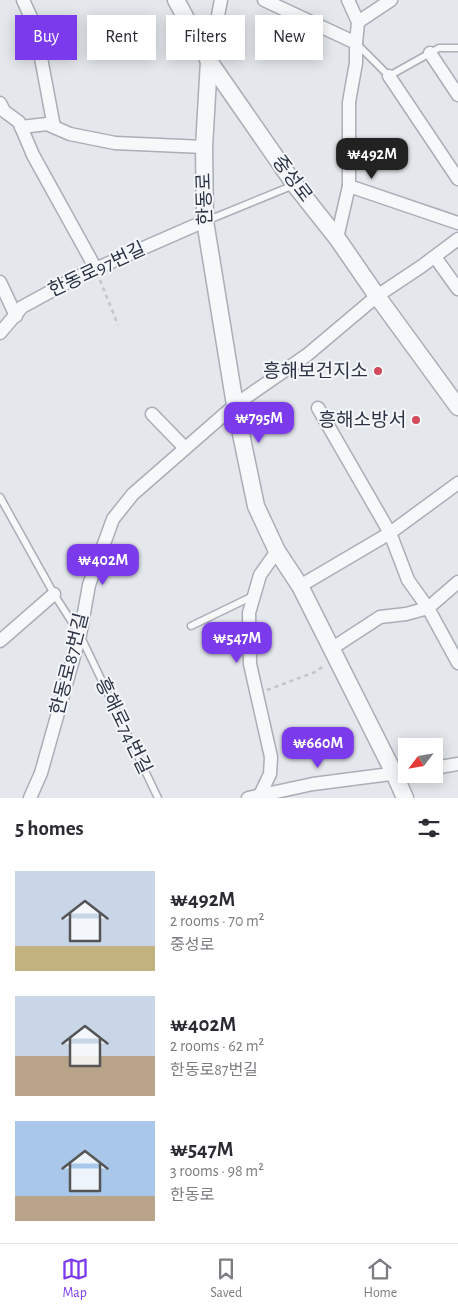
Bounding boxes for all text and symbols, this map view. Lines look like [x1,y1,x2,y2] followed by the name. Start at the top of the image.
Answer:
[15,15,77,60] chip: Buy
[87,15,156,60] chip: Rent
[166,15,245,60] chip: Filters
[255,15,323,60] chip: New
[337,138,407,180] pin: ₩492M
[347,146,397,162] text: ₩492M
[269,152,316,206] street label: 중성로
[194,172,215,226] street label: 한동로
[45,238,148,301] street label: 한동로97번길
[263,361,368,381] place label: 흥해보건지소
[372,365,384,377] marker: 흥해보건지소
[224,402,294,444] pin: ₩795M
[235,410,283,426] text: ₩795M
[319,410,406,430] place label: 흥해소방서
[410,414,422,426] marker: 흥해소방서
[68,544,138,586] pin: ₩402M
[78,552,128,568] text: ₩402M
[47,611,92,717] street label: 한동로87번길
[202,622,272,664] pin: ₩547M
[213,630,261,646] text: ₩547M
[92,674,155,777] street label: 흥해로74번길
[283,726,353,769] pin: ₩660M
[293,735,343,751] text: ₩660M
[398,738,442,782] north arrow
[398,738,443,783] map controls
[415,814,443,842] icon: filters
[15,818,84,839] text: 5 homes
[170,889,235,910] text: ₩492M
[55,891,115,951] icon: home
[170,913,264,929] text: 2 rooms · 70 m²
[170,937,214,953] text: 중성로
[170,1014,236,1035] text: ₩402M
[55,1016,115,1076] icon: home
[170,1038,264,1054] text: 2 rooms · 62 m²
[170,1062,258,1078] text: 한동로87번길
[170,1139,233,1160] text: ₩547M
[55,1141,115,1201] icon: home
[170,1163,264,1179] text: 3 rooms · 98 m²
[170,1187,214,1203] text: 한동로
[61,1255,89,1302] tab: Map
[210,1255,242,1302] tab: Saved
[364,1255,397,1302] tab: Home

